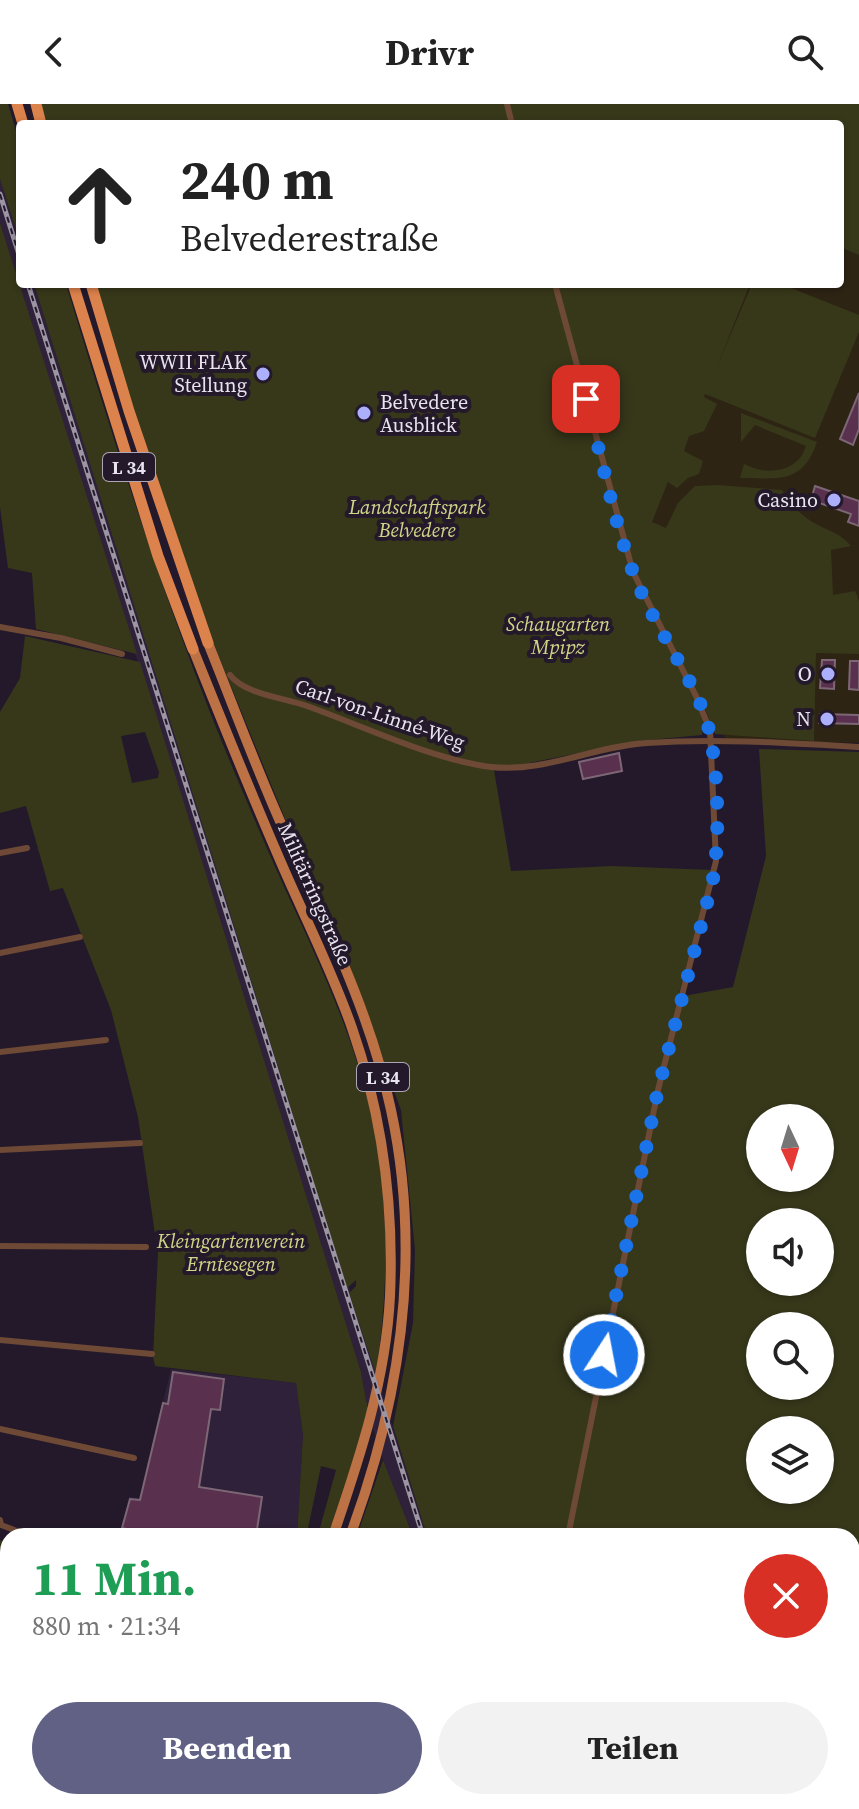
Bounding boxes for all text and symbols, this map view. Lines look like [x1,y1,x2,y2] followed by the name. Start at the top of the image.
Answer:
[385,28,474,77] text: Drivr
[32,30,76,74] icon: back
[783,30,827,74] icon: search
[180,141,334,218] text: 240 m
[48,152,152,256] icon: ahead
[180,214,439,263] text: Belvederestraße
[139,348,248,399] place label: WWII FLAK Stellung
[254,365,272,383] marker: WWII FLAK Stellung
[552,365,620,433] pin
[564,377,608,421] icon: arrive
[380,388,468,439] place label: Belvedere Ausblick
[355,404,373,422] marker: Belvedere Ausblick
[103,453,155,481] road number: L 34
[757,486,818,514] place label: Casino
[825,491,843,509] marker: Casino
[348,493,486,544] park label: Landschaftspark Belvedere
[506,610,611,661] park label: Schaugarten Mpipz
[798,660,812,688] place label: O
[819,665,837,683] marker: O
[291,672,469,756] street label: Carl-von-Linné-Weg
[796,705,811,733] place label: N
[818,710,836,728] marker: N
[271,818,359,970] street label: Militärringstraße
[357,1063,409,1091] road number: L 34
[746,1104,834,1192] north arrow
[746,1104,834,1504] map controls
[746,1208,834,1296] button: sound
[156,1227,306,1278] park label: Kleingartenverein Erntesegen
[746,1312,834,1400] button: search
[562,1313,646,1397] position arrow
[746,1416,834,1504] button: layers
[32,1545,196,1611] text: 11 Min.
[744,1554,828,1638] button: close
[32,1608,180,1644] text: 880 m · 21:34
[32,1702,422,1794] button: Beenden
[438,1702,828,1794] button: Teilen

